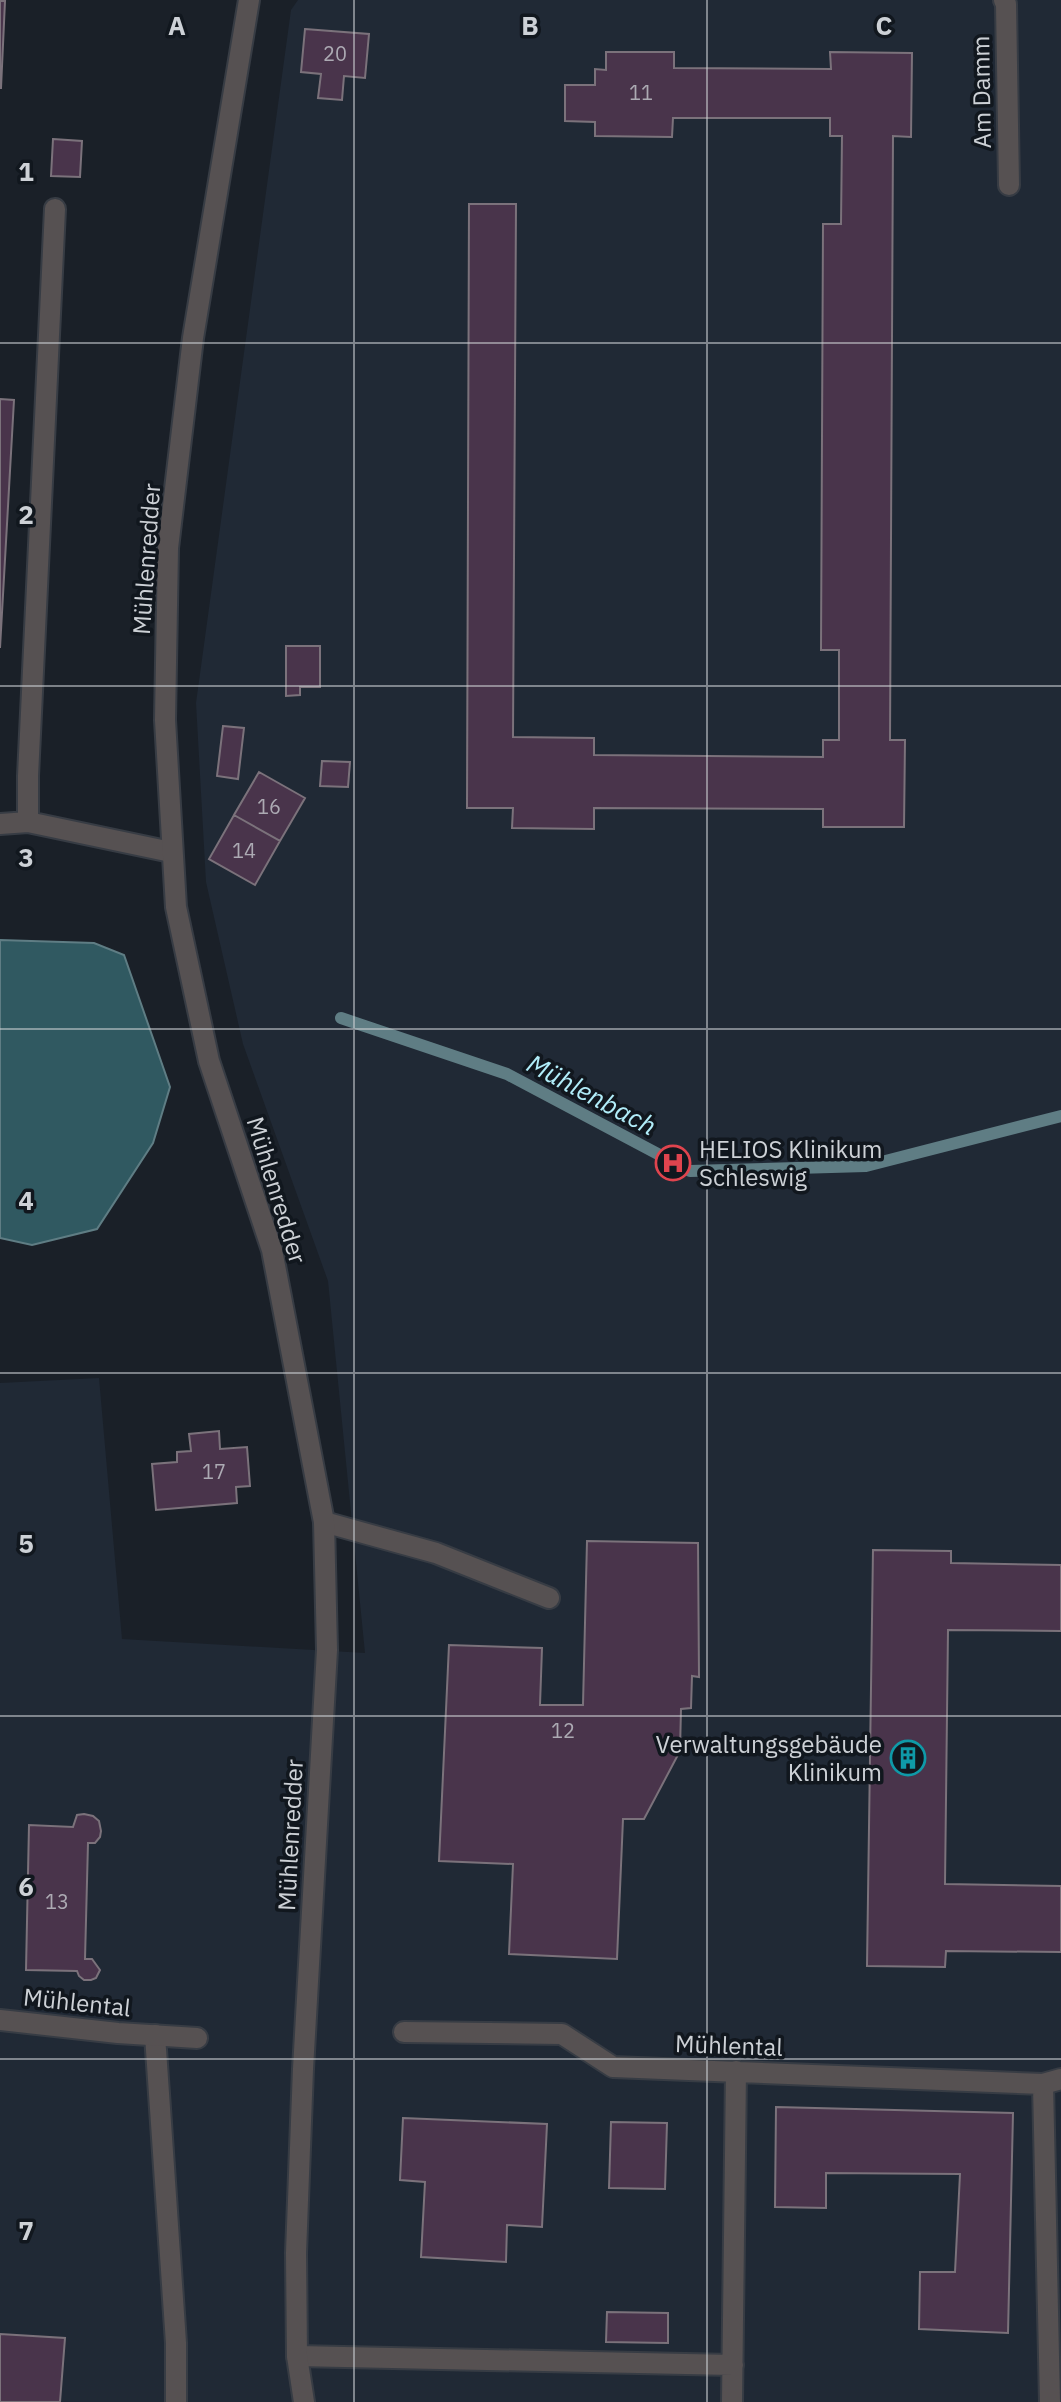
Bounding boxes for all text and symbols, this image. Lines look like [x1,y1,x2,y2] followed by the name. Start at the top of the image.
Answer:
[168,8,186,42] text: A
[521,8,539,42] text: B
[876,8,893,42] text: C
[964,35,998,149] street label: Am Damm
[323,40,347,67] house number: 20
[629,79,653,106] house number: 11
[18,154,34,188] text: 1
[125,482,167,636] street label: Mühlenredder
[18,497,34,531] text: 2
[257,793,281,820] house number: 16
[232,837,256,864] house number: 14
[18,840,34,874] text: 3
[521,1046,663,1142] water label: Mühlenbach
[240,1113,315,1267] street label: Mühlenredder
[699,1133,883,1193] place label: HELIOS Klinikum Schleswig
[654,1144,692,1182] hospital icon: HELIOS Klinikum Schleswig
[18,1183,34,1217] text: 4
[202,1458,226,1485] house number: 17
[18,1526,34,1560] text: 5
[551,1717,575,1744] house number: 12
[656,1728,882,1788] place label: Verwaltungsgebäude Klinikum
[889,1739,927,1777] building icon: Verwaltungsgebäude Klinikum
[270,1758,310,1912] street label: Mühlenredder
[18,1869,34,1903] text: 6
[45,1888,69,1915] house number: 13
[22,1980,132,2024] street label: Mühlental
[675,2027,783,2063] street label: Mühlental
[18,2213,34,2247] text: 7

